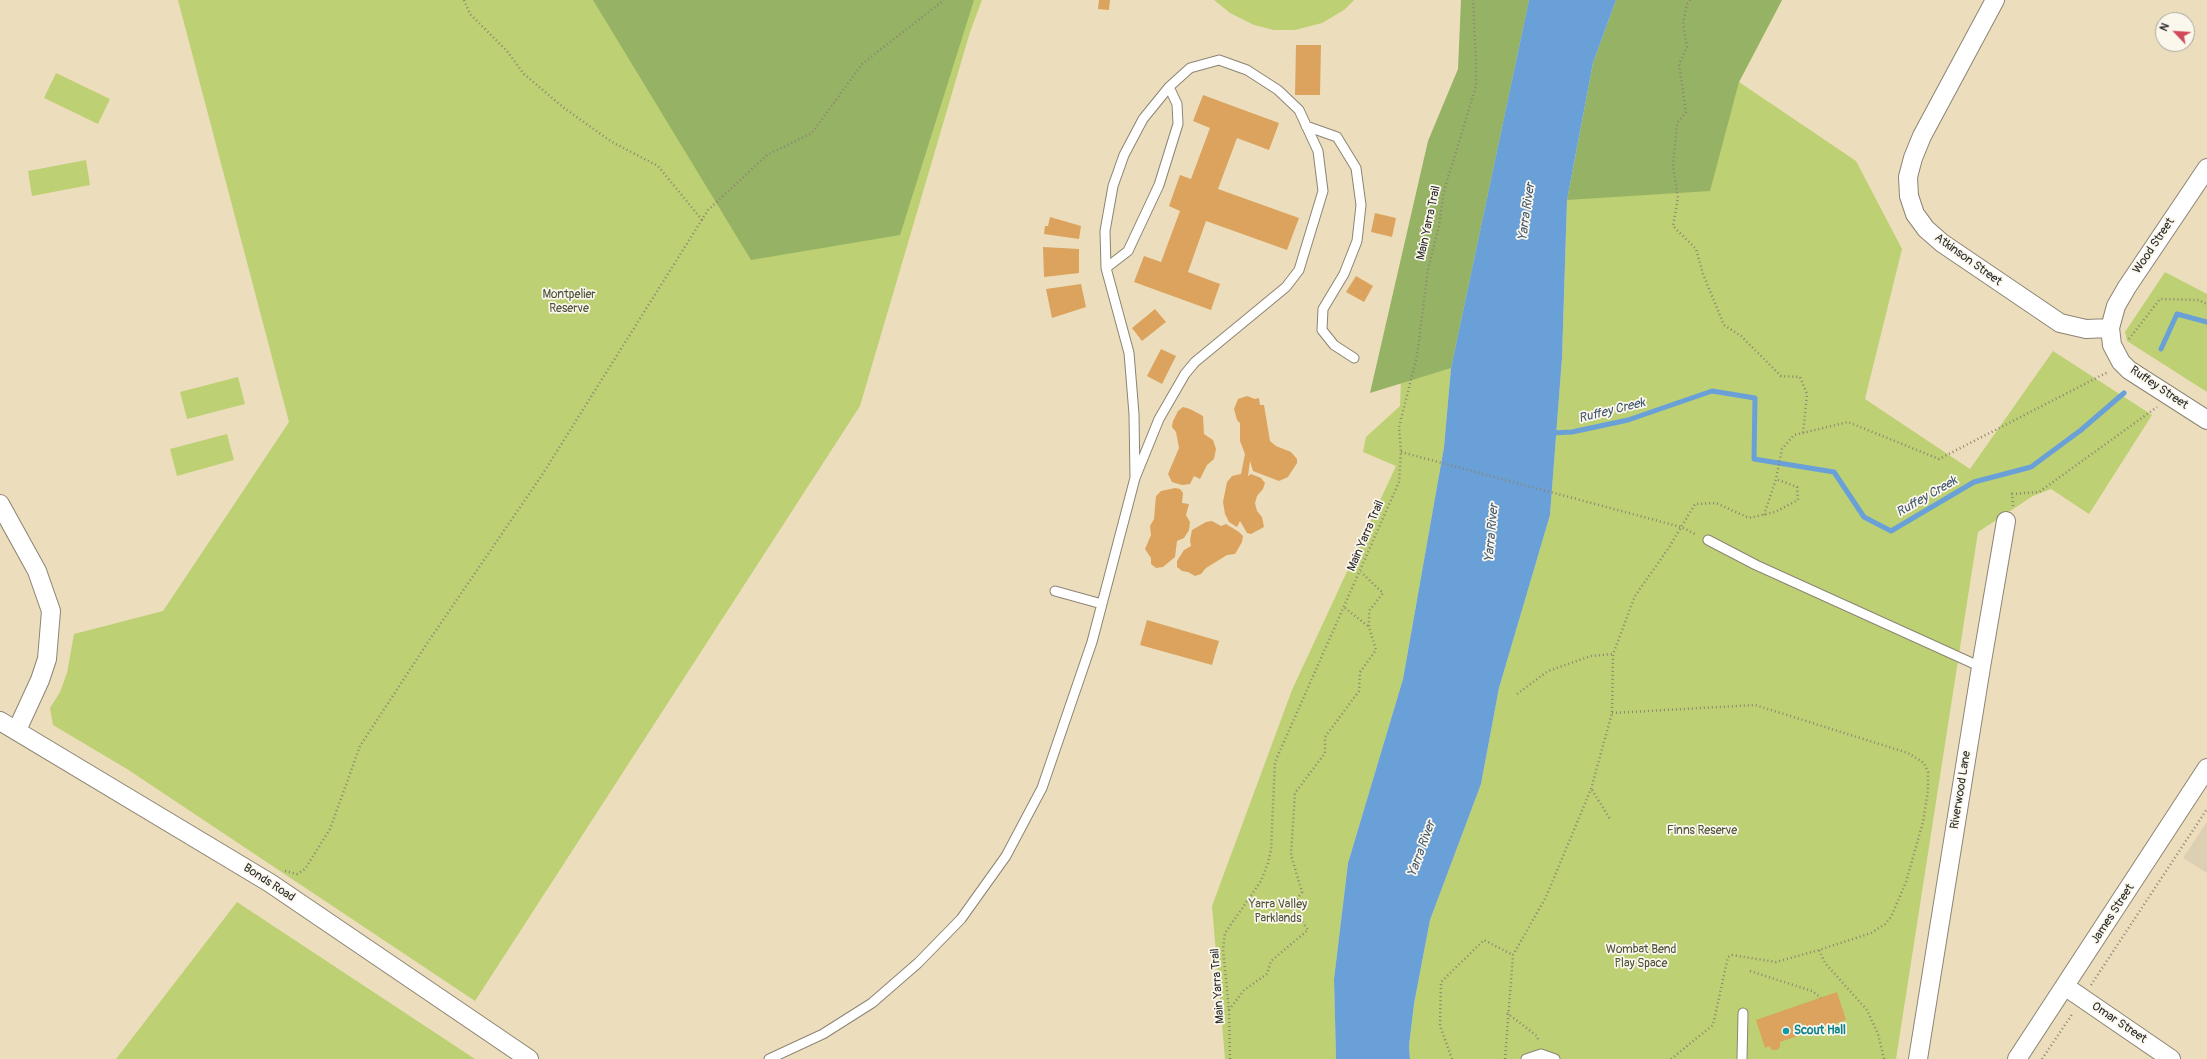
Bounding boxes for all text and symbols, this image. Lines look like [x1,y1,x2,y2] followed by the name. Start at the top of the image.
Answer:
[2155,12,2195,52] north arrow
[2157,21,2172,33] text: N
[1515,182,1539,242] water label: Yarra River
[1414,185,1444,261] street label: Main Yarra Trail
[2130,215,2178,277] street label: Wood Street
[1931,231,2005,289] street label: Atkinson Street
[542,288,596,316] park label: Montpelier Reserve
[2127,363,2191,413] street label: Ruffey Street
[1577,395,1647,427] water label: Ruffey Creek
[1894,473,1960,521] water label: Ruffey Creek
[1345,498,1387,574] street label: Main Yarra Trail
[1482,503,1502,563] water label: Yarra River
[1948,750,1974,830] street label: Riverwood Lane
[1405,819,1439,879] water label: Yarra River
[1667,824,1737,838] park label: Finns Reserve
[241,861,297,905] street label: Bonds Road
[2088,881,2138,947] street label: James Street
[1249,898,1307,926] park label: Yarra Valley Parklands
[1606,943,1676,971] park label: Wombat Bend Play Space
[1208,948,1228,1024] street label: Main Yarra Trail
[2089,999,2149,1047] street label: Omar Street
[1794,1024,1846,1038] place label: Scout Hall
[1781,1026,1791,1036] marker: Scout Hall

